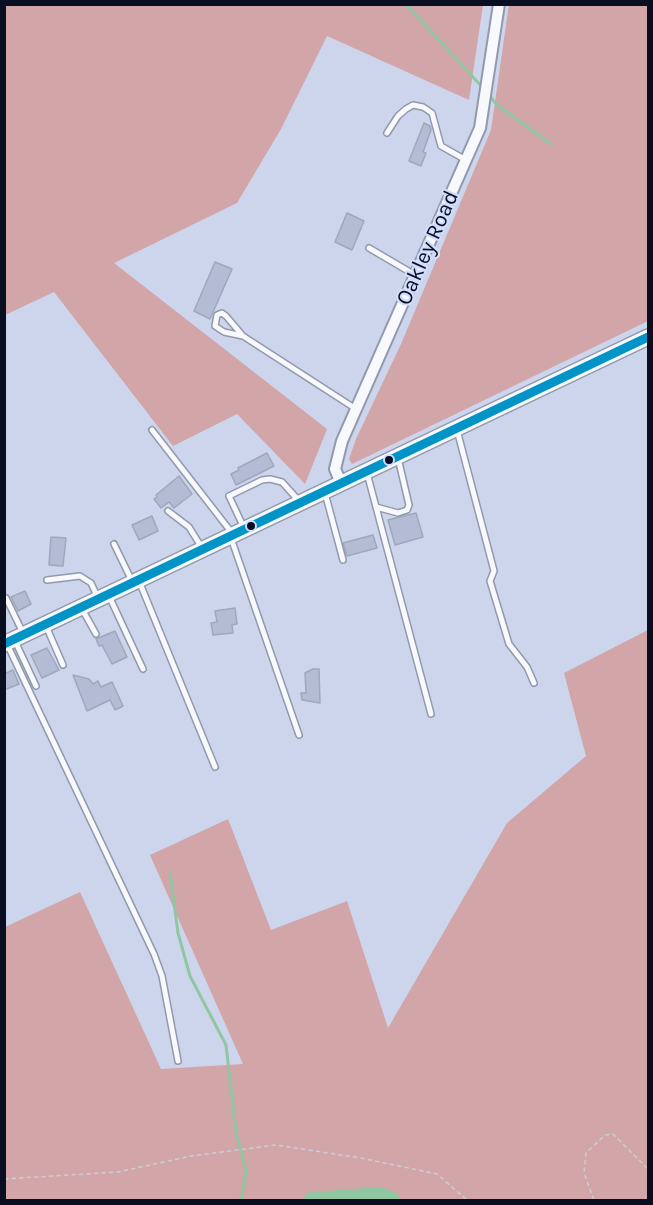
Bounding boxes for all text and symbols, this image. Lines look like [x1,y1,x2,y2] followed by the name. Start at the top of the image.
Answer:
[391,187,465,309] street label: Oakley Road
[383,454,395,466] unlabelled marker
[245,520,257,532] unlabelled marker

